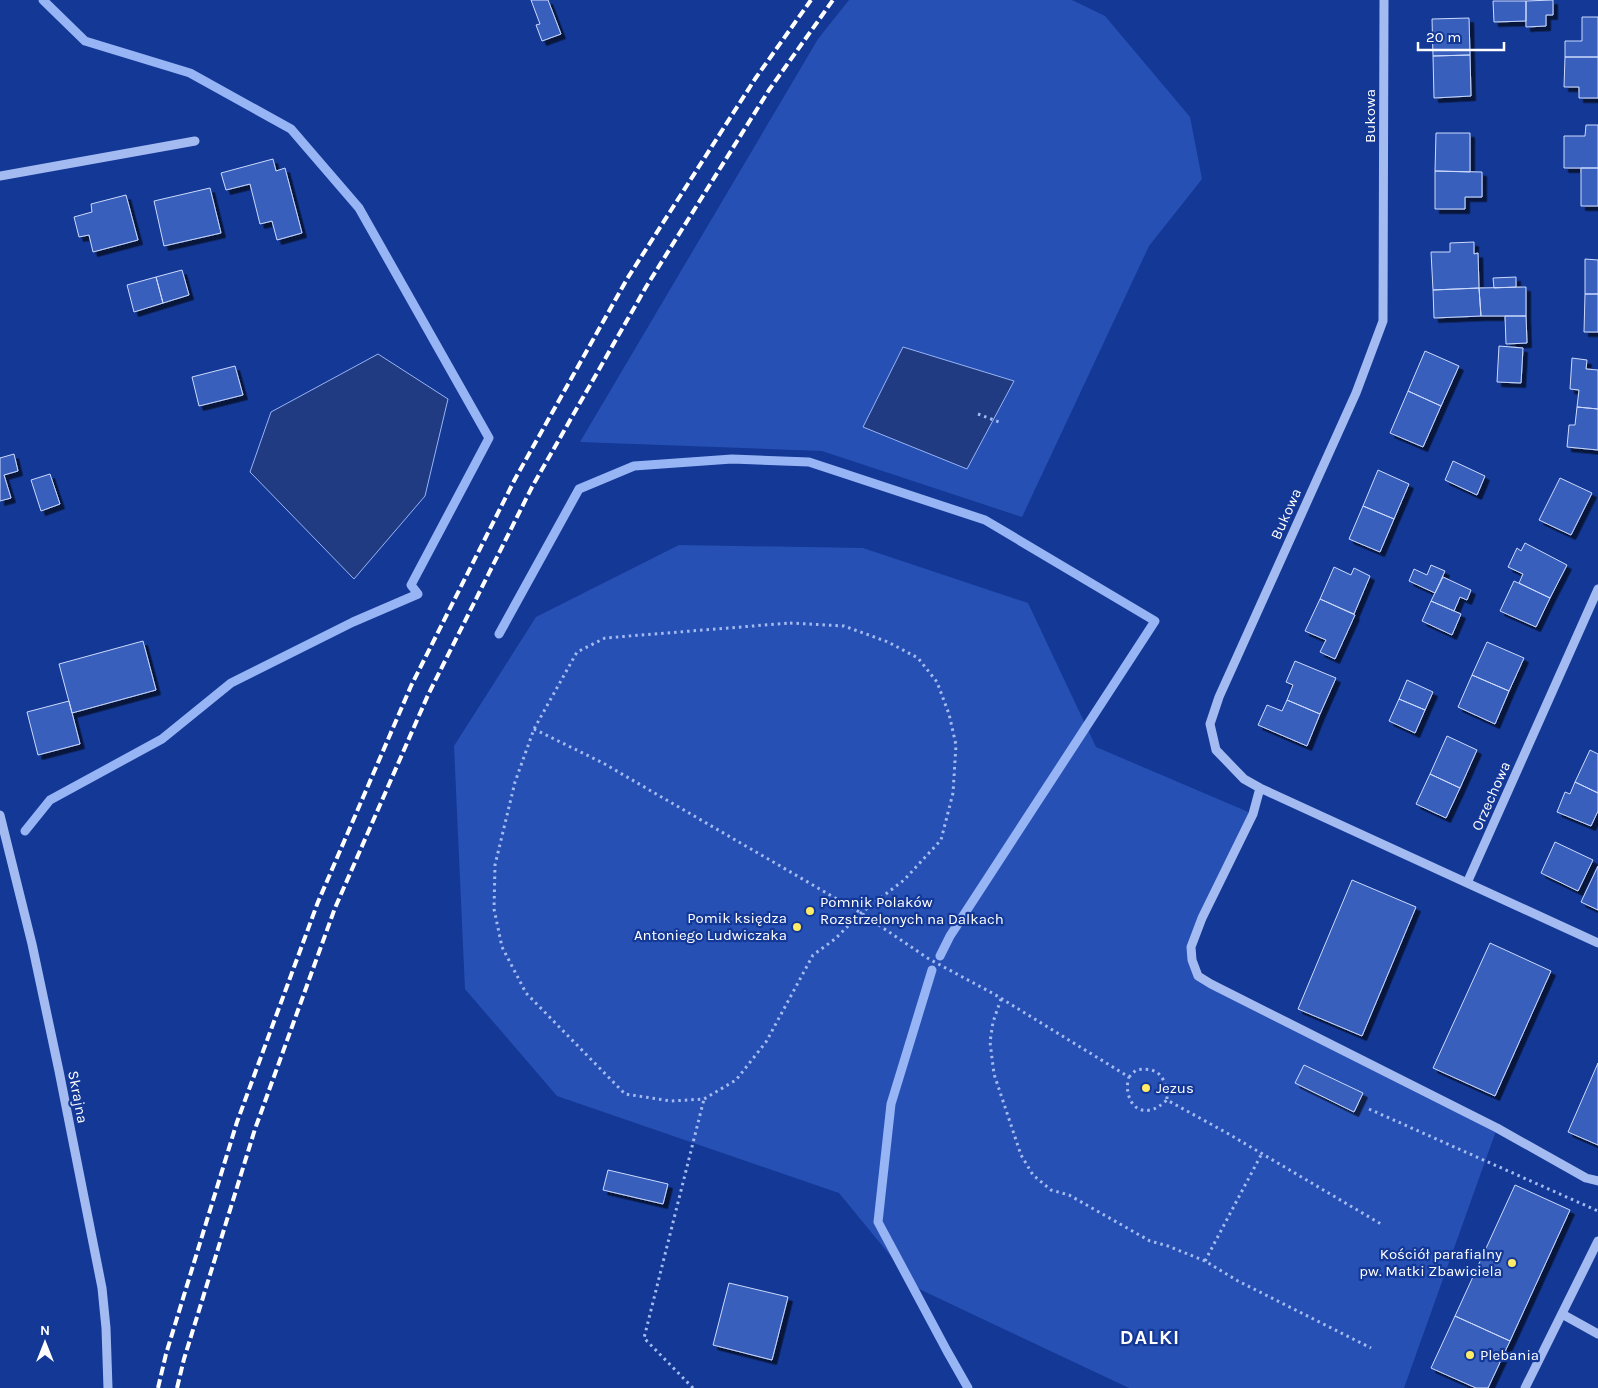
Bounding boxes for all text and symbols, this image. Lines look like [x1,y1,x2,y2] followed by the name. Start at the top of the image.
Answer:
[1418,20,1504,52] scale bar
[1426,28,1461,46] text: 20 m
[1361,89,1379,143] street label: Bukowa
[1267,486,1305,542] street label: Bukowa
[1468,759,1514,833] street label: Orzechowa
[820,893,1004,928] place label: Pomnik Polaków Rozstrzelonych na Dalkach
[804,905,816,917] marker: Pomnik Polaków Rozstrzelonych na Dalkach
[634,909,787,944] place label: Pomik księdza Antoniego Ludwiczaka
[791,921,803,933] marker: Pomik księdza Antoniego Ludwiczaka
[64,1069,92,1125] street label: Skrajna
[1156,1079,1194,1097] place label: Jezus
[1140,1082,1152,1094] marker: Jezus
[1359,1245,1502,1280] place label: Kościół parafialny pw. Matki Zbawiciela
[1506,1257,1518,1269] marker: Kościół parafialny pw. Matki Zbawiciela
[20,1318,70,1368] north arrow
[40,1322,50,1339] text: N
[1120,1326,1180,1349] district label: DALKI
[1480,1346,1539,1364] place label: Plebania
[1464,1349,1476,1361] marker: Plebania

